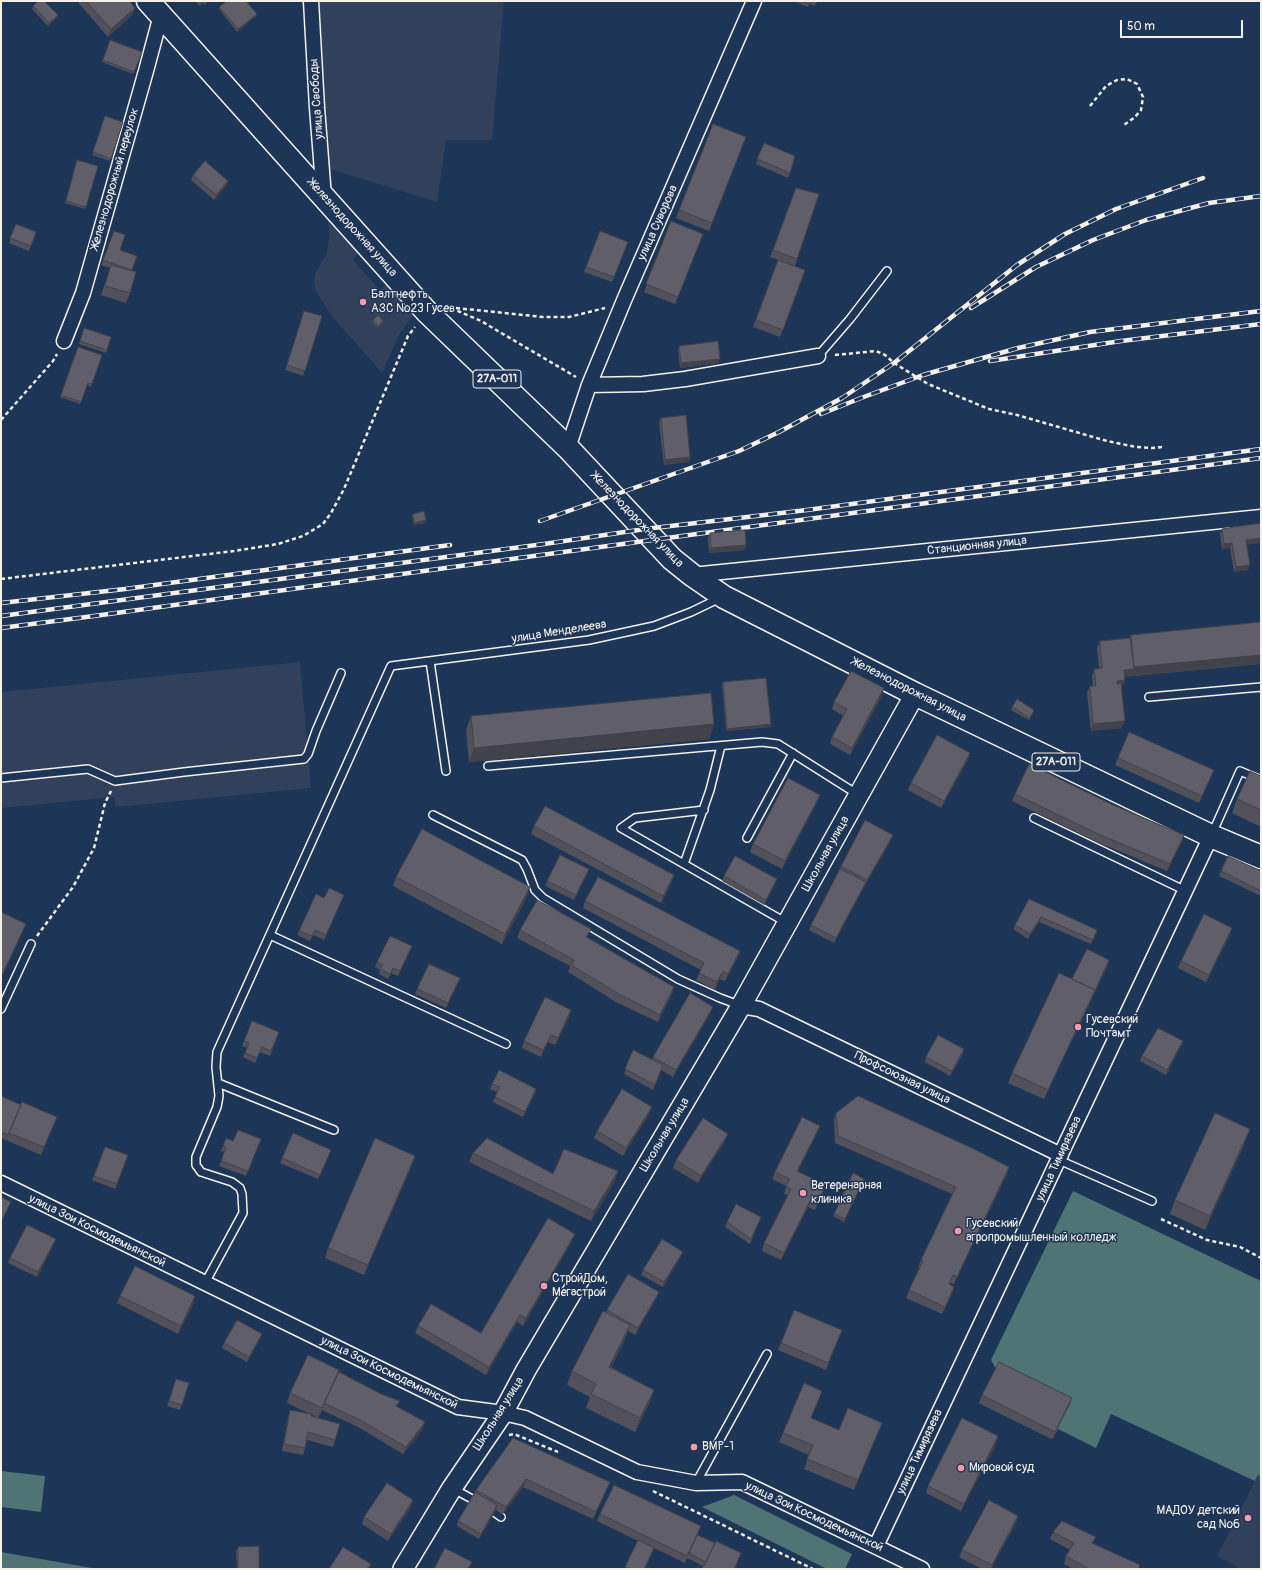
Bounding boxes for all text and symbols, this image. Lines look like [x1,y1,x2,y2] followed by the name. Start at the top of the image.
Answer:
[1122,12,1245,38] scale bar
[1127,19,1155,34] text: 50 m
[307,58,327,140] street label: улица Свободы
[88,106,142,252] street label: Железнодорожный переулок
[304,176,400,280] street label: Железнодорожная улица
[635,183,681,263] street label: улица Суворова
[371,288,455,316] place label: Балтнефть АЗС №23 Гусев
[358,297,368,307] marker: Балтнефть АЗС №23 Гусев
[473,370,521,388] road number: 27А-011
[588,469,686,571] street label: Железнодорожная улица
[927,534,1027,558] street label: Станционная улица
[511,617,607,647] street label: улица Менделеева
[849,655,969,725] street label: Железнодорожная улица
[1032,753,1080,771] road number: 27А-011
[799,814,853,894] street label: Школьная улица
[1086,1013,1138,1041] place label: Гусевский Почтамт
[1073,1022,1083,1032] marker: Гусевский Почтамт
[852,1048,952,1108] street label: Профсоюзная улица
[637,1095,693,1175] street label: Школьная улица
[1033,1114,1085,1204] street label: улица Тимирязева
[811,1179,882,1207] place label: Ветеренарная клиника
[798,1188,808,1198] marker: Ветеренарная клиника
[26,1192,168,1270] street label: улица Зои Космодемьянской
[966,1217,1116,1245] place label: Гусевский агропромышленный колледж
[953,1226,963,1236] marker: Гусевский агропромышленный колледж
[552,1272,608,1300] place label: СтройДом, Мегастрой
[539,1281,549,1291] marker: СтройДом, Мегастрой
[318,1334,460,1412] street label: улица Зои Космодемьянской
[471,1375,527,1453] street label: Школьная улица
[894,1407,946,1497] street label: улица Тимирязева
[702,1440,734,1454] place label: BMP-1
[689,1442,699,1452] marker: BMP-1
[969,1461,1034,1475] place label: Мировой суд
[956,1463,966,1473] marker: Мировой суд
[743,1479,885,1555] street label: улица Зои Космодемьянской
[1156,1504,1240,1532] place label: МАДОУ детский сад №6
[1243,1513,1253,1523] marker: МАДОУ детский сад №6

